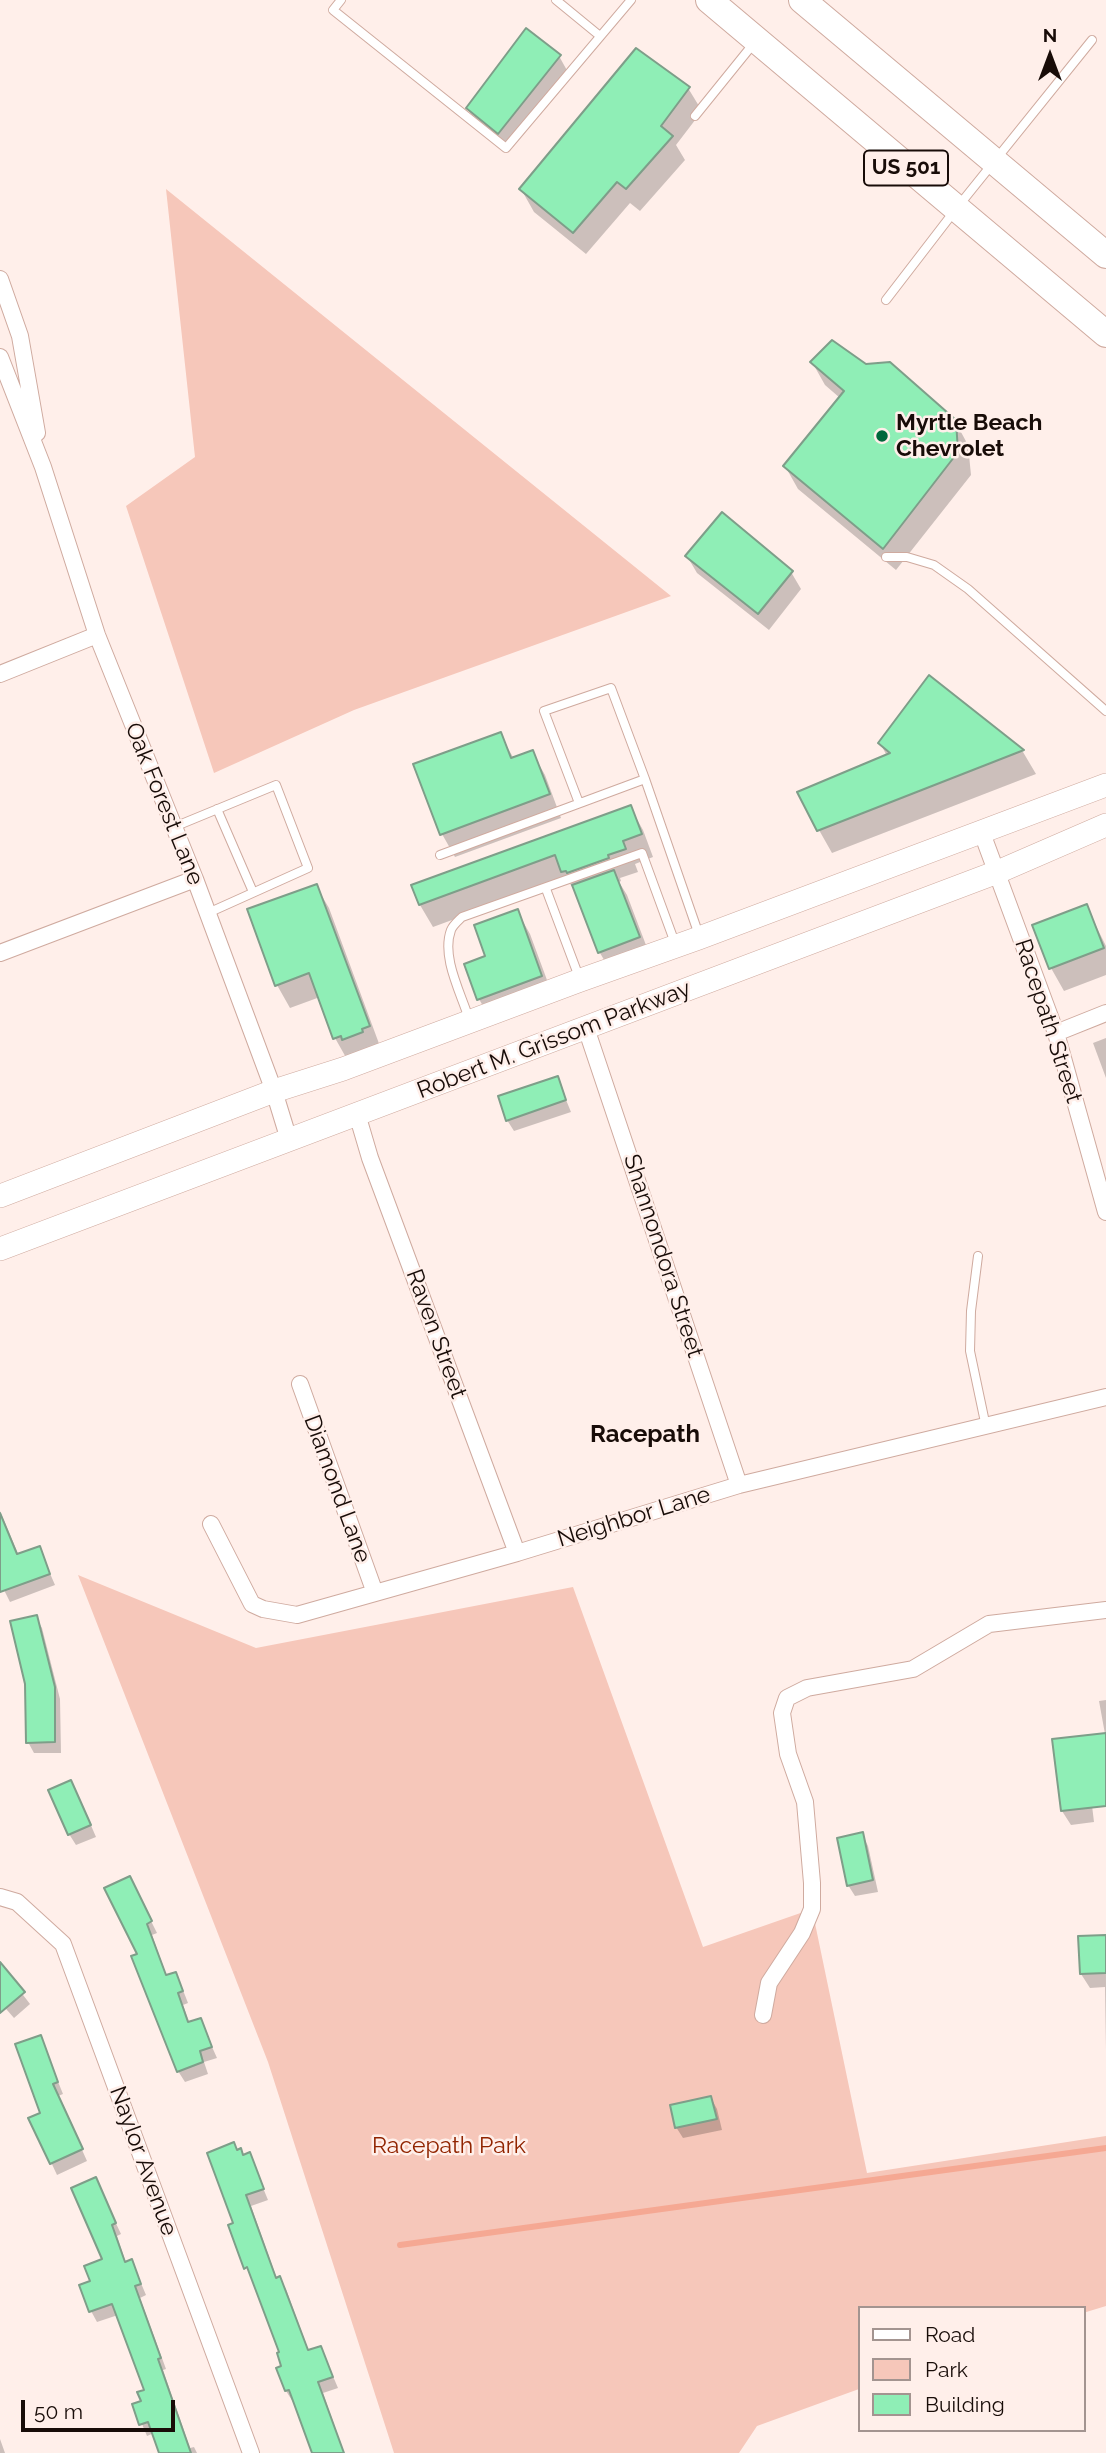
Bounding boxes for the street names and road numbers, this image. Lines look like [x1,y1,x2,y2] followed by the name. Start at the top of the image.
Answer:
[864,150,948,186] road number: US 501
[119,719,209,889] street label: Oak Forest Lane
[1008,936,1088,1106] street label: Racepath Street
[413,975,695,1105] street label: Robert M. Grissom Parkway
[617,1151,709,1361] street label: Shannondora Street
[400,1266,472,1402] street label: Raven Street
[297,1411,377,1567] street label: Diamond Lane
[554,1481,714,1553] street label: Neighbor Lane
[103,2083,183,2239] street label: Naylor Avenue

